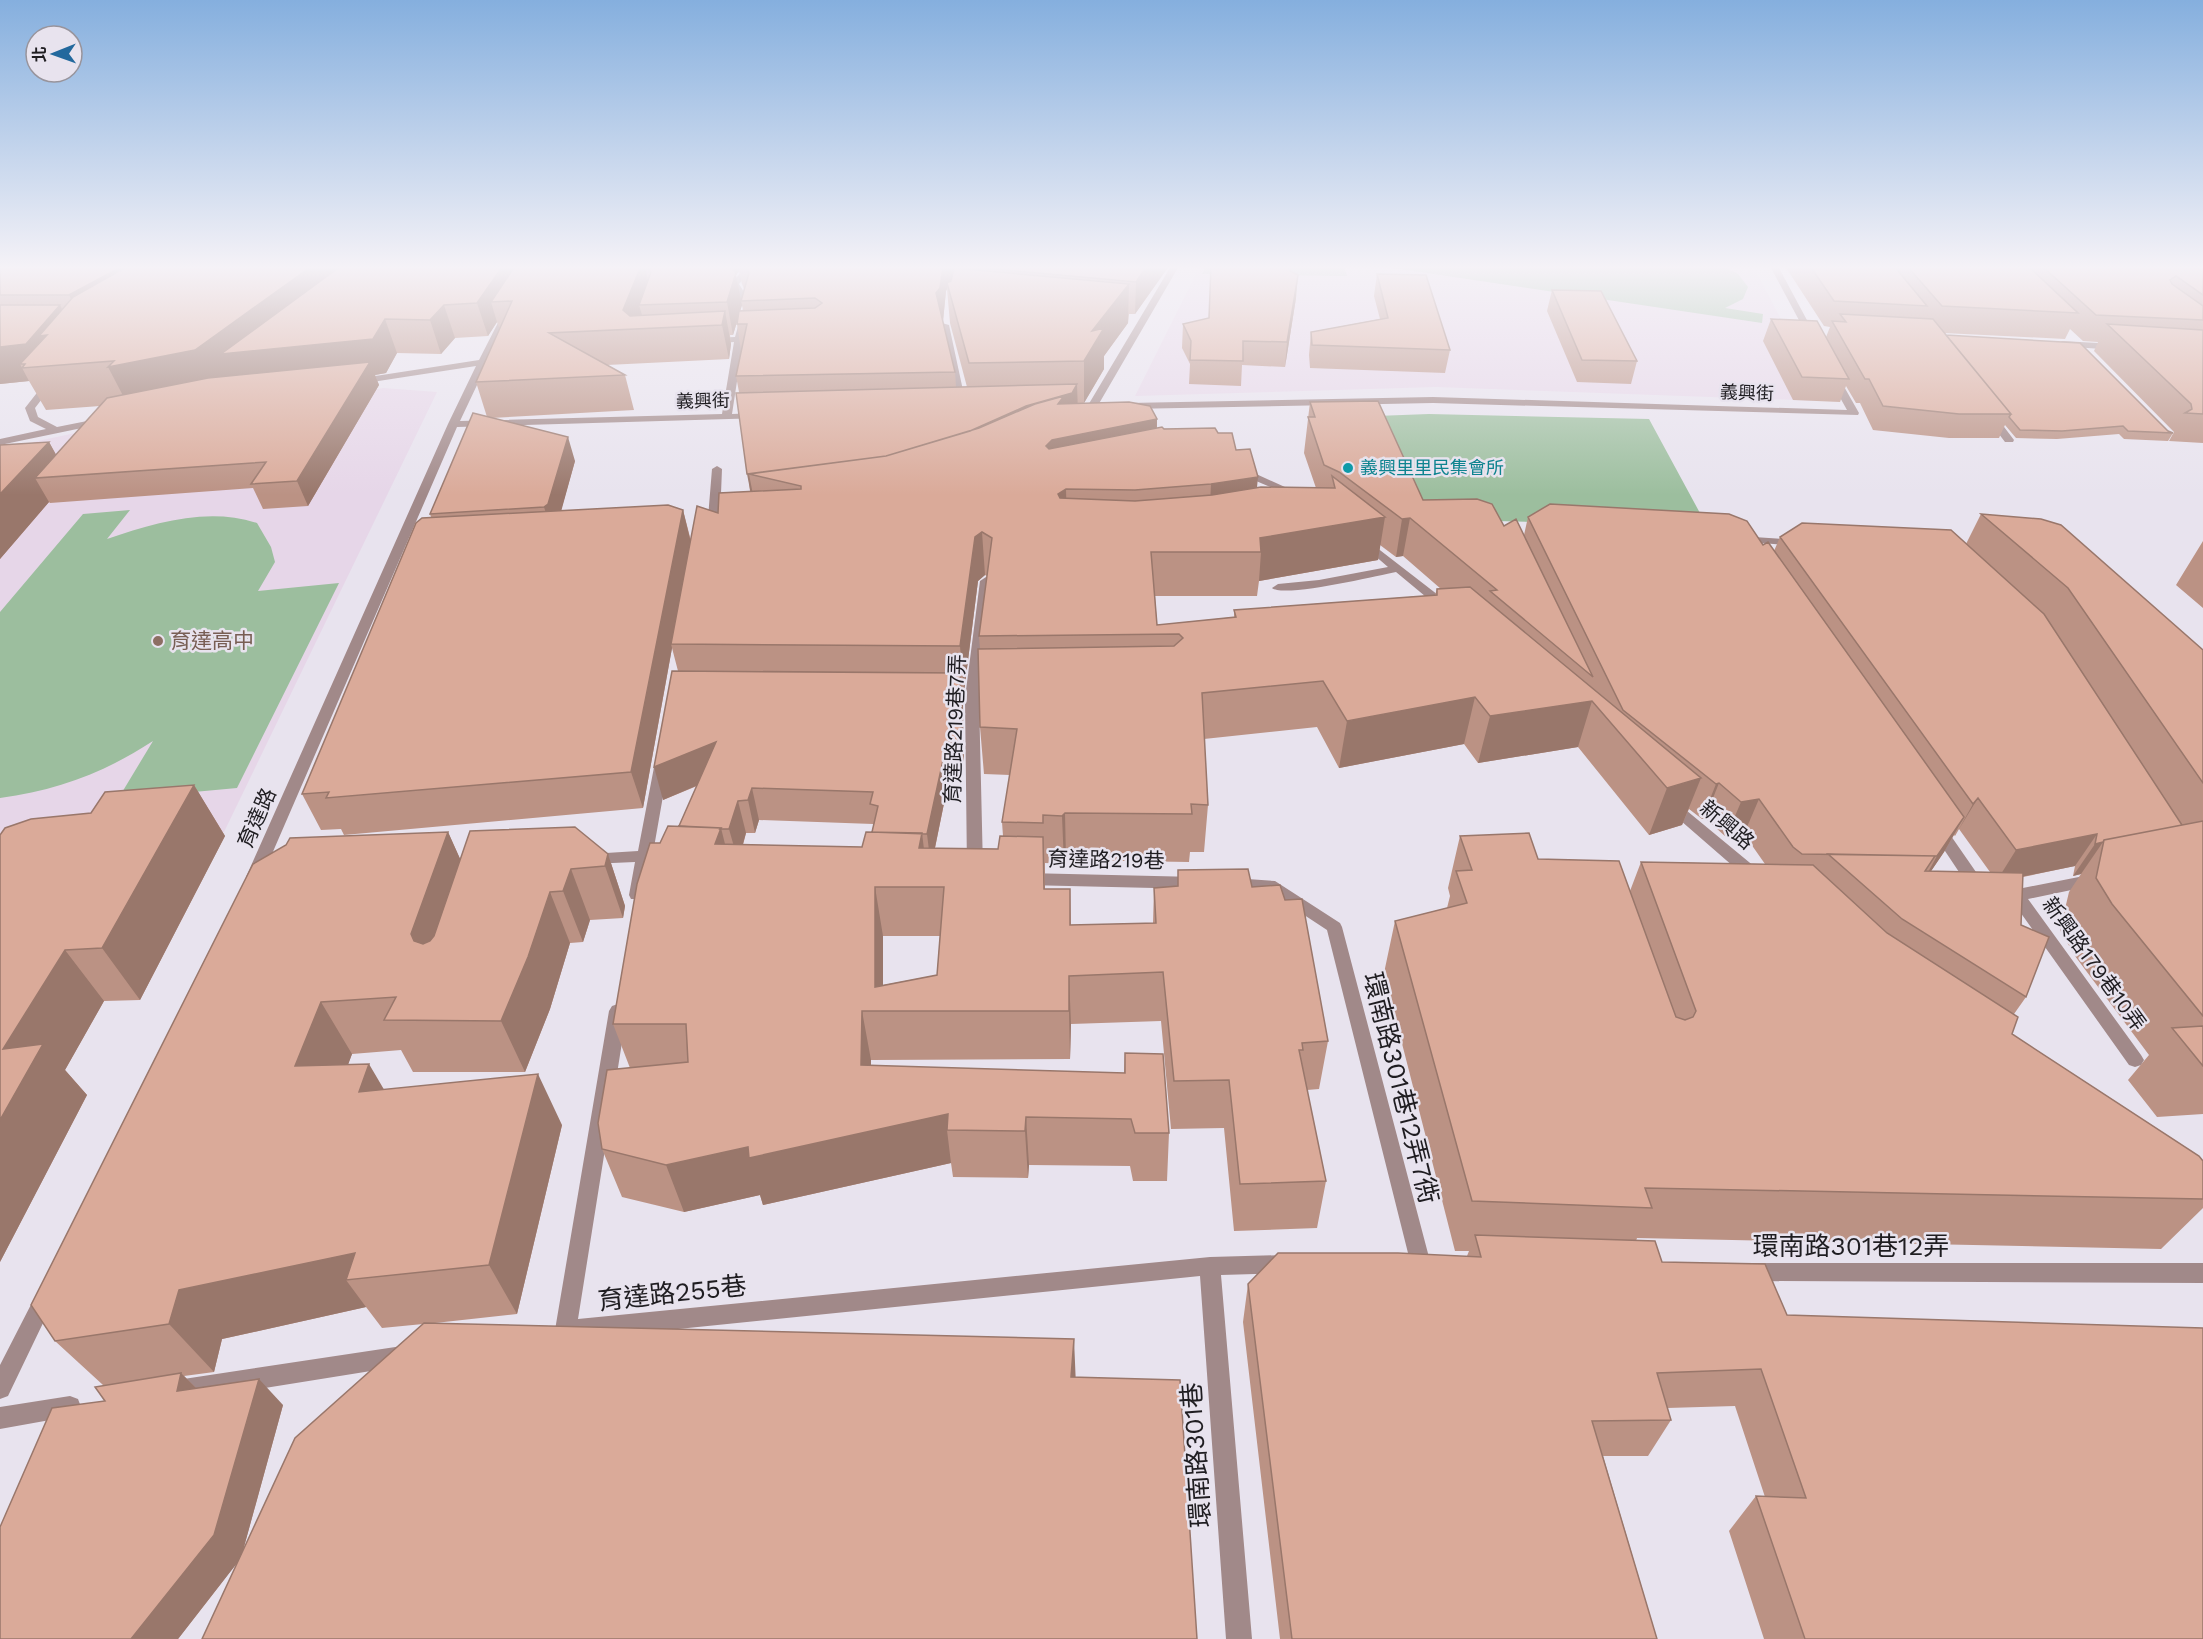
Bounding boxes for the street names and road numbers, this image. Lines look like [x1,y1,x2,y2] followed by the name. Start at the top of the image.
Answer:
[1720,381,1774,404] street label: 義興街
[676,390,730,411] street label: 義興街
[939,654,970,804] street label: 育達路219巷7弄
[232,784,281,852] street label: 育達路
[1695,795,1759,854] street label: 新興路
[1047,846,1165,873] street label: 育達路219巷
[2038,892,2151,1035] street label: 新興路179巷10弄
[1358,969,1444,1207] street label: 環南路301巷12弄7衖
[1753,1231,1949,1261] street label: 環南路301巷12弄
[596,1270,748,1316] street label: 育達路255巷
[1176,1381,1216,1529] street label: 環南路301巷

